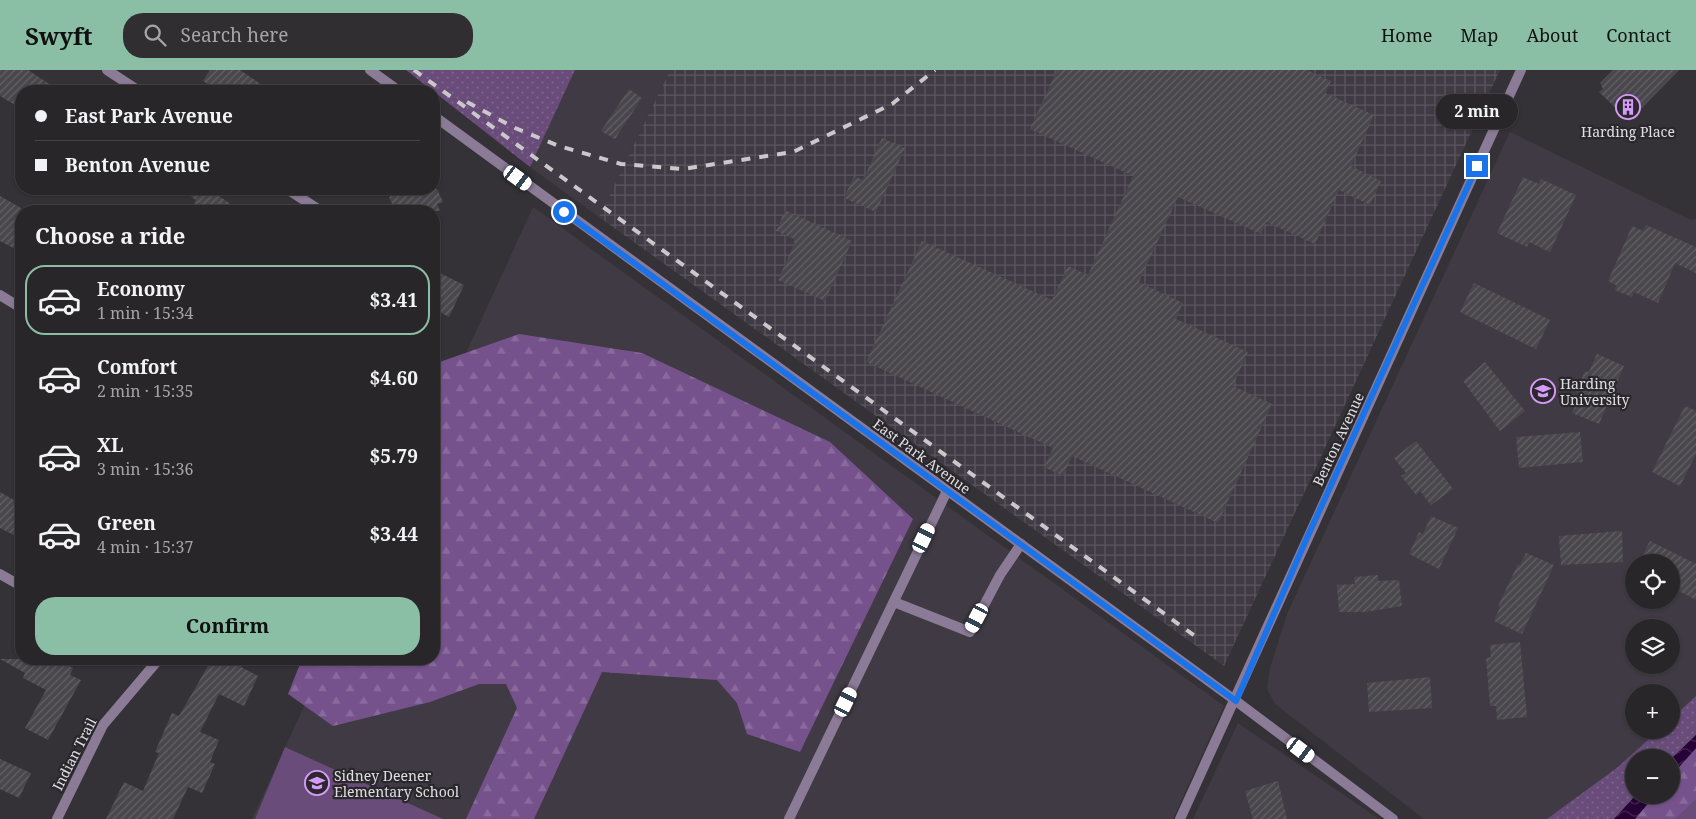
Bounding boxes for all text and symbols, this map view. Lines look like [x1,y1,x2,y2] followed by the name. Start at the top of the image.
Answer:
[123,13,473,58] search box
[25,19,93,52] text: Swyft
[141,21,169,49] icon: search
[181,22,288,48] text: Search here
[1381,23,1432,47] text: Home
[1460,23,1498,47] text: Map
[1526,23,1578,47] text: About
[1606,23,1671,47] text: Contact
[1436,93,1518,128] callout: 2 min
[1615,94,1641,120] building icon: Harding Place
[1454,100,1500,122] text: 2 min
[65,103,233,129] text: East Park Avenue
[1581,122,1675,141] place label: Harding Place
[65,152,210,178] text: Benton Avenue
[1466,155,1488,177] route end
[501,163,534,193] car
[553,201,575,223] route start
[35,220,185,250] text: Choose a ride
[97,276,185,302] text: Economy
[37,278,82,323] icon: car
[369,287,418,313] text: $3.41
[97,302,193,324] text: 1 min · 15:34
[97,354,177,380] text: Comfort
[37,356,82,401] icon: car
[369,365,418,391] text: $4.60
[1560,374,1629,409] place label: Harding University
[1530,378,1556,404] school or university icon: Harding University
[97,380,193,402] text: 2 min · 15:35
[1308,389,1368,489] street label: Benton Avenue
[869,414,975,498] street label: East Park Avenue
[97,432,123,458] text: XL
[37,434,82,479] icon: car
[369,443,418,469] text: $5.79
[97,458,193,480] text: 3 min · 15:36
[97,510,156,536] text: Green
[37,512,82,557] icon: car
[369,521,418,547] text: $3.44
[910,521,937,555] car
[97,536,193,558] text: 4 min · 15:37
[1625,554,1680,804] map controls
[1625,554,1680,609] button: locate
[35,597,420,655] button: Confirm
[963,601,990,635] car
[1625,619,1680,674] button: layers
[1625,684,1680,739] button: +
[832,685,859,719] car
[48,714,101,794] street label: Indian Trail
[1284,735,1317,765] car
[1625,749,1680,804] button: −
[334,766,460,801] place label: Sidney Deener Elementary School
[304,770,330,796] school or university icon: Sidney Deener Elementary School

